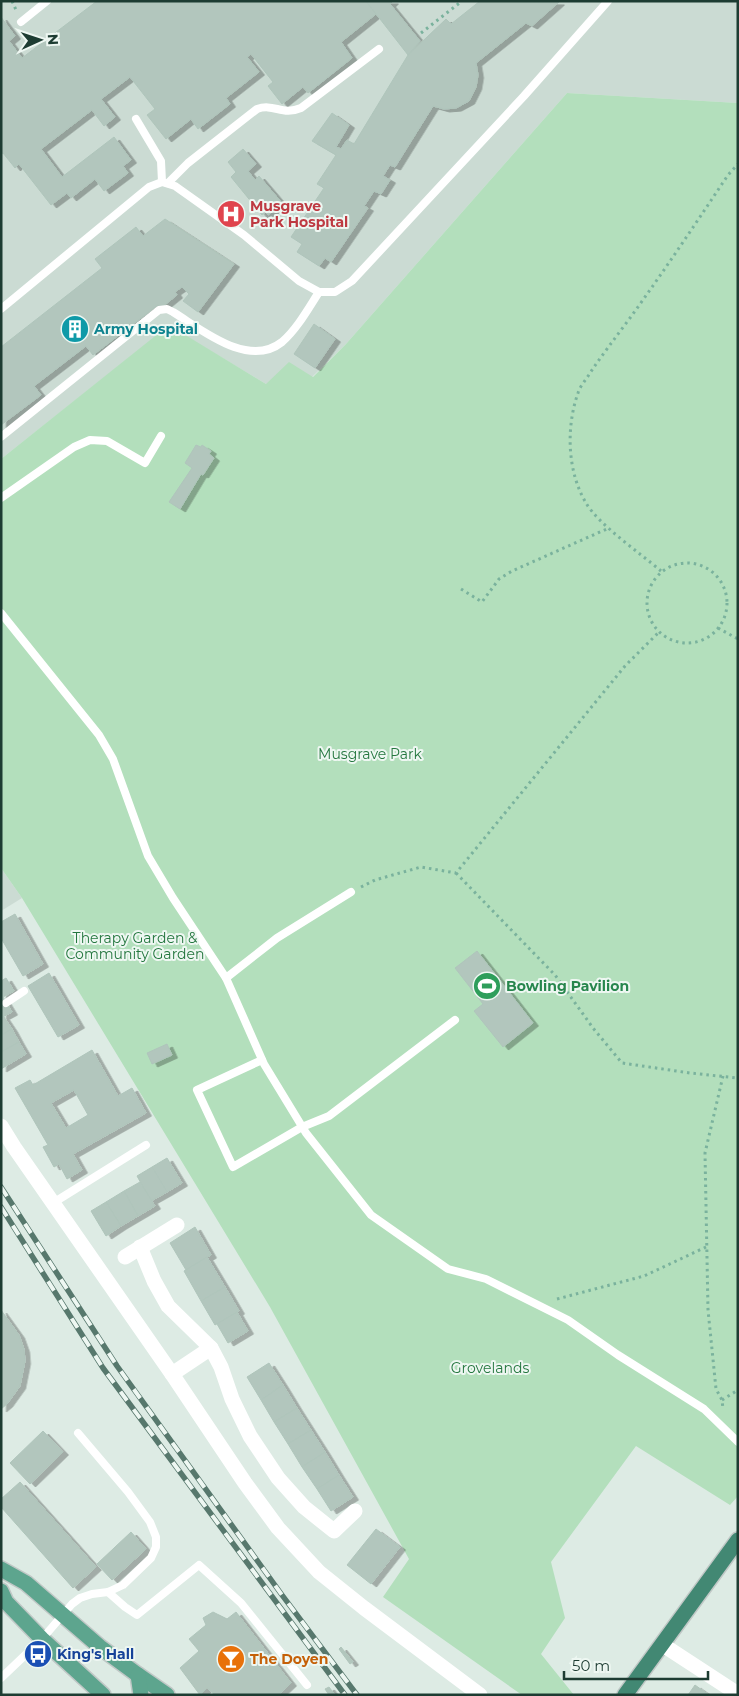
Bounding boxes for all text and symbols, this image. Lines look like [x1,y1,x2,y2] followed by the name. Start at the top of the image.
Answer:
[15,15,65,65] north arrow
[44,33,62,45] text: N
[250,197,348,231] place label: Musgrave Park Hospital
[216,199,246,229] hospital icon: Musgrave Park Hospital
[60,314,90,344] building icon: Army Hospital
[93,320,198,338] place label: Army Hospital
[318,745,423,763] park label: Musgrave Park
[66,929,204,963] park label: Therapy Garden & Community Garden
[472,971,502,1001] sports icon: Bowling Pavilion
[506,977,629,995] place label: Bowling Pavilion
[451,1359,529,1377] park label: Grovelands
[23,1639,53,1669] bus stop icon: King's Hall
[216,1644,246,1674] bar icon: The Doyen
[57,1645,134,1663] place label: King's Hall
[564,1648,708,1680] scale bar
[250,1650,328,1668] place label: The Doyen
[572,1656,610,1675] text: 50 m

